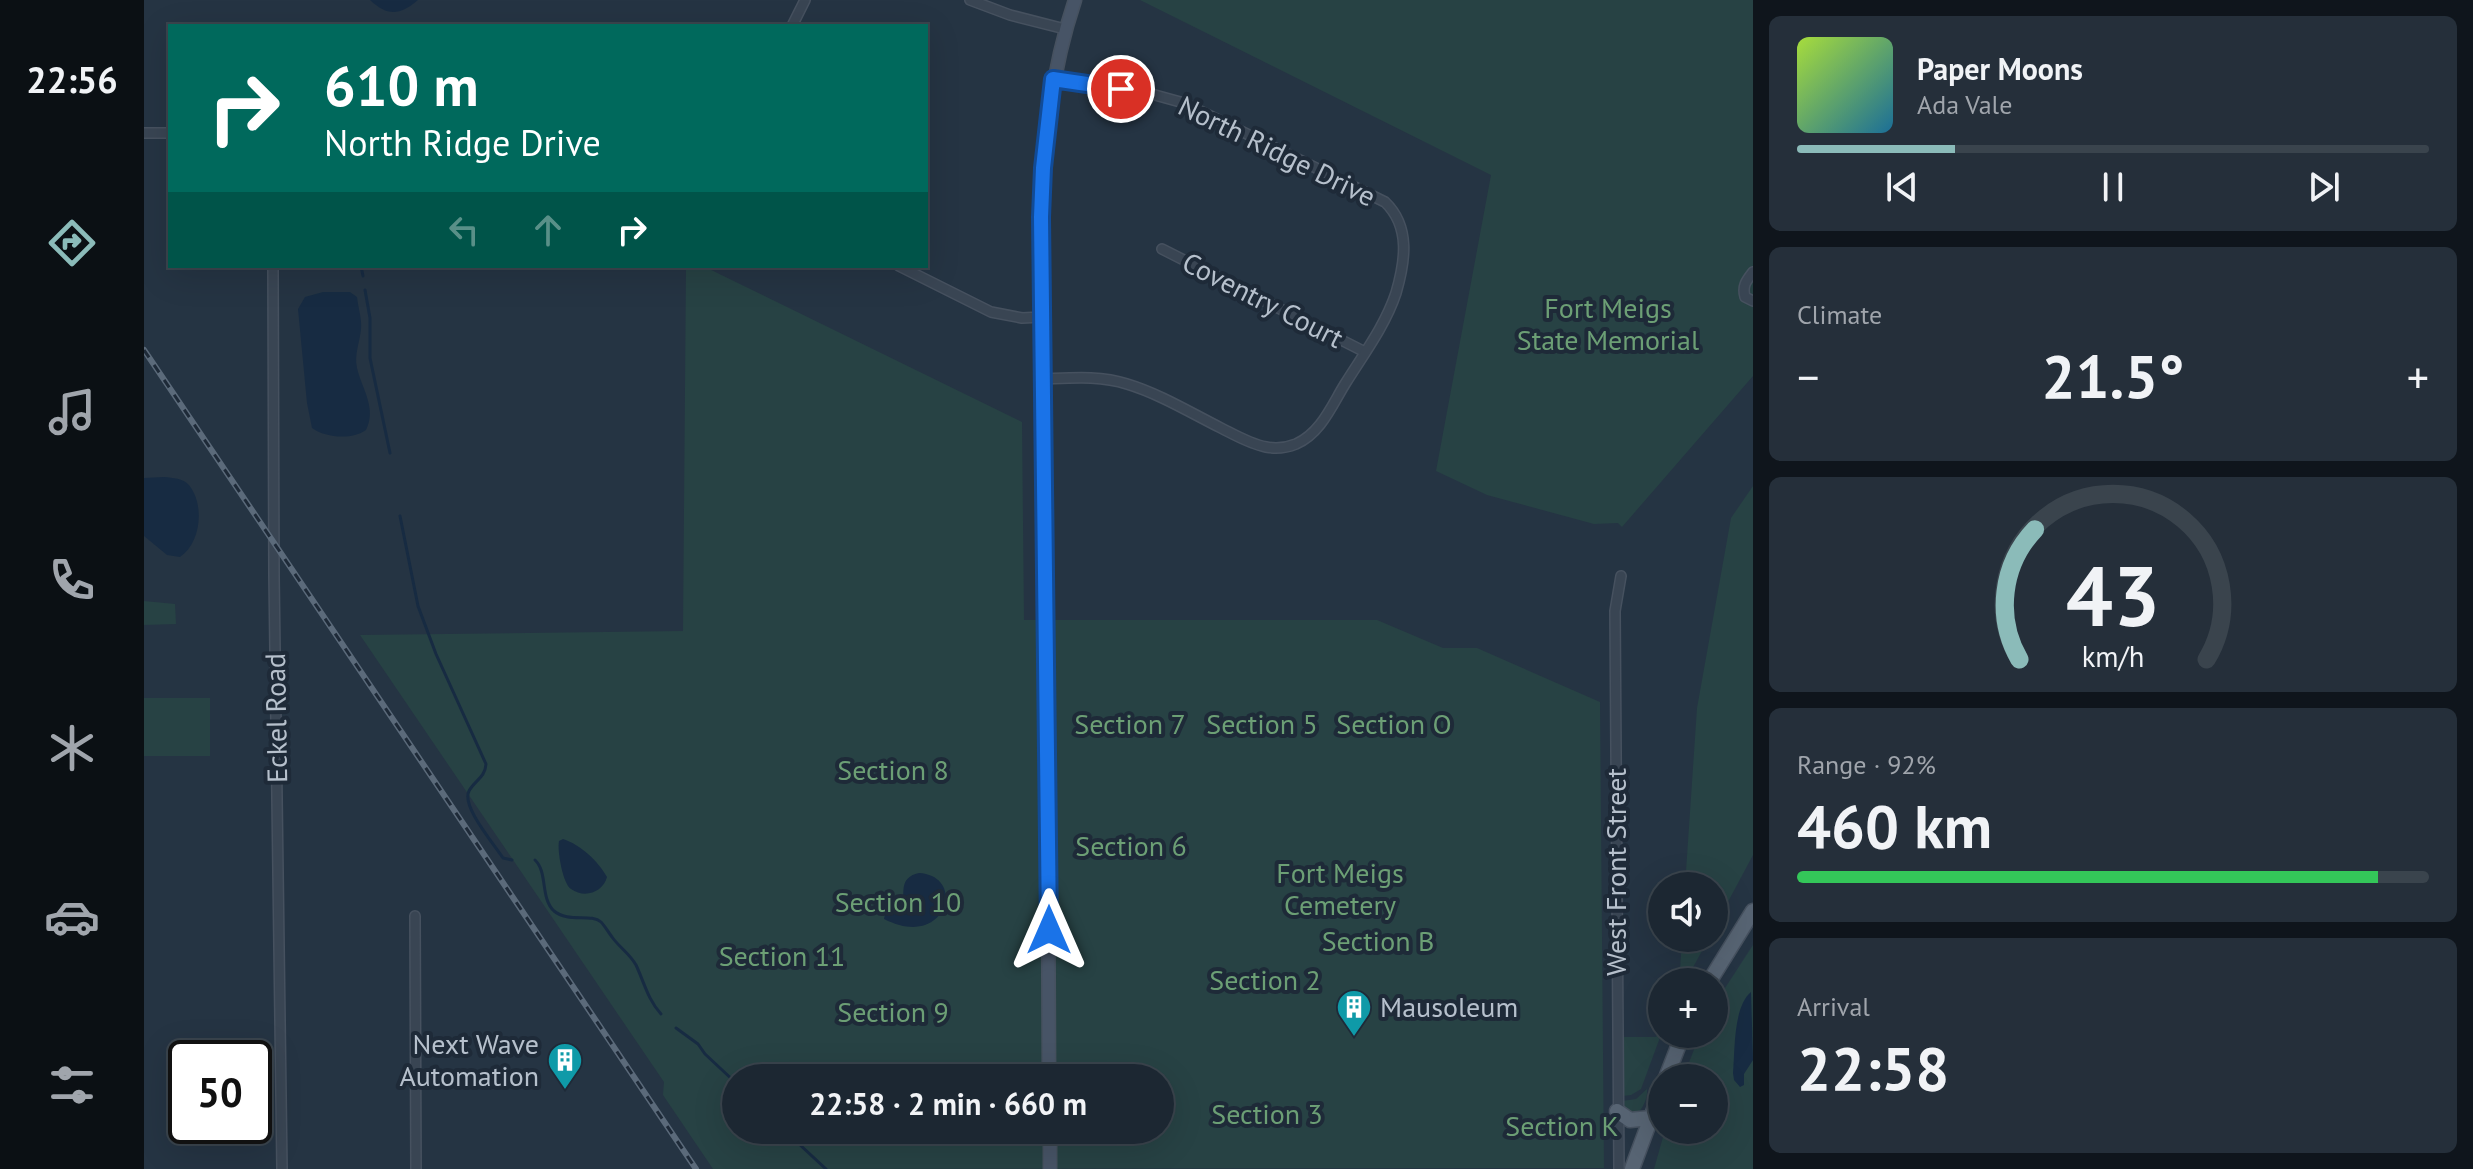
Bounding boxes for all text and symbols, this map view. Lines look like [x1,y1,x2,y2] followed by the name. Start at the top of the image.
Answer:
[324,49,479,121] text: 610 m
[1917,49,2083,88] text: Paper Moons
[1087,55,1155,123] pin
[26,56,118,103] text: 22:56
[192,56,296,160] icon: right
[1099,67,1143,111] icon: arrive
[1172,87,1382,214] street label: North Ridge Drive
[1917,88,2012,121] text: Ada Vale
[324,119,601,166] text: North Ridge Drive
[1880,165,1924,209] icon: previous
[2091,165,2135,209] icon: pause
[2302,165,2346,209] icon: next
[442,208,486,252] icon: left
[526,208,570,252] icon: ahead
[610,208,654,252] icon: right
[44,215,100,271] icon: directions
[1176,243,1350,356] street label: Coventry Court
[1517,289,1699,358] park label: Fort Meigs State Memorial
[1797,298,1882,331] text: Climate
[2041,337,2185,415] text: 21.5°
[1797,348,1819,405] text: −
[2407,348,2429,405] text: +
[44,384,100,440] icon: music
[2066,541,2160,649] text: 43
[44,552,100,608] icon: phone
[2082,639,2144,676] text: km/h
[256,653,295,783] street label: Eckel Road
[1074,705,1186,742] park label: Section 7
[1206,705,1318,742] park label: Section 5
[1336,705,1452,742] park label: Section O
[44,720,100,776] icon: climate
[1797,748,1936,781] text: Range · 92%
[837,751,949,788] park label: Section 8
[1597,768,1634,976] street label: West Front Street
[1797,787,1992,865] text: 460 km
[1075,827,1187,864] park label: Section 6
[1276,854,1404,923] park label: Fort Meigs Cemetery
[1648,872,1728,1144] map controls
[1648,872,1728,952] button: sound
[835,883,961,920] park label: Section 10
[1007,888,1091,972] position arrow
[44,889,100,945] icon: car
[1322,922,1434,959] park label: Section B
[719,937,845,974] park label: Section 11
[1209,961,1321,998] park label: Section 2
[1648,968,1728,1048] button: +
[1335,988,1373,1038] building icon: Mausoleum
[1380,988,1518,1025] place label: Mausoleum
[1797,990,1870,1023] text: Arrival
[837,993,949,1030] park label: Section 9
[399,1025,539,1094] place label: Next Wave Automation
[1797,1029,1949,1107] text: 22:58
[168,1040,272,1144] speed limit sign: 50
[546,1041,584,1091] building icon: Next Wave Automation
[44,1057,100,1113] icon: filters
[1648,1064,1728,1144] button: −
[809,1084,1087,1123] text: 22:58 · 2 min · 660 m
[1211,1095,1323,1132] park label: Section 3
[1505,1107,1619,1144] park label: Section K

